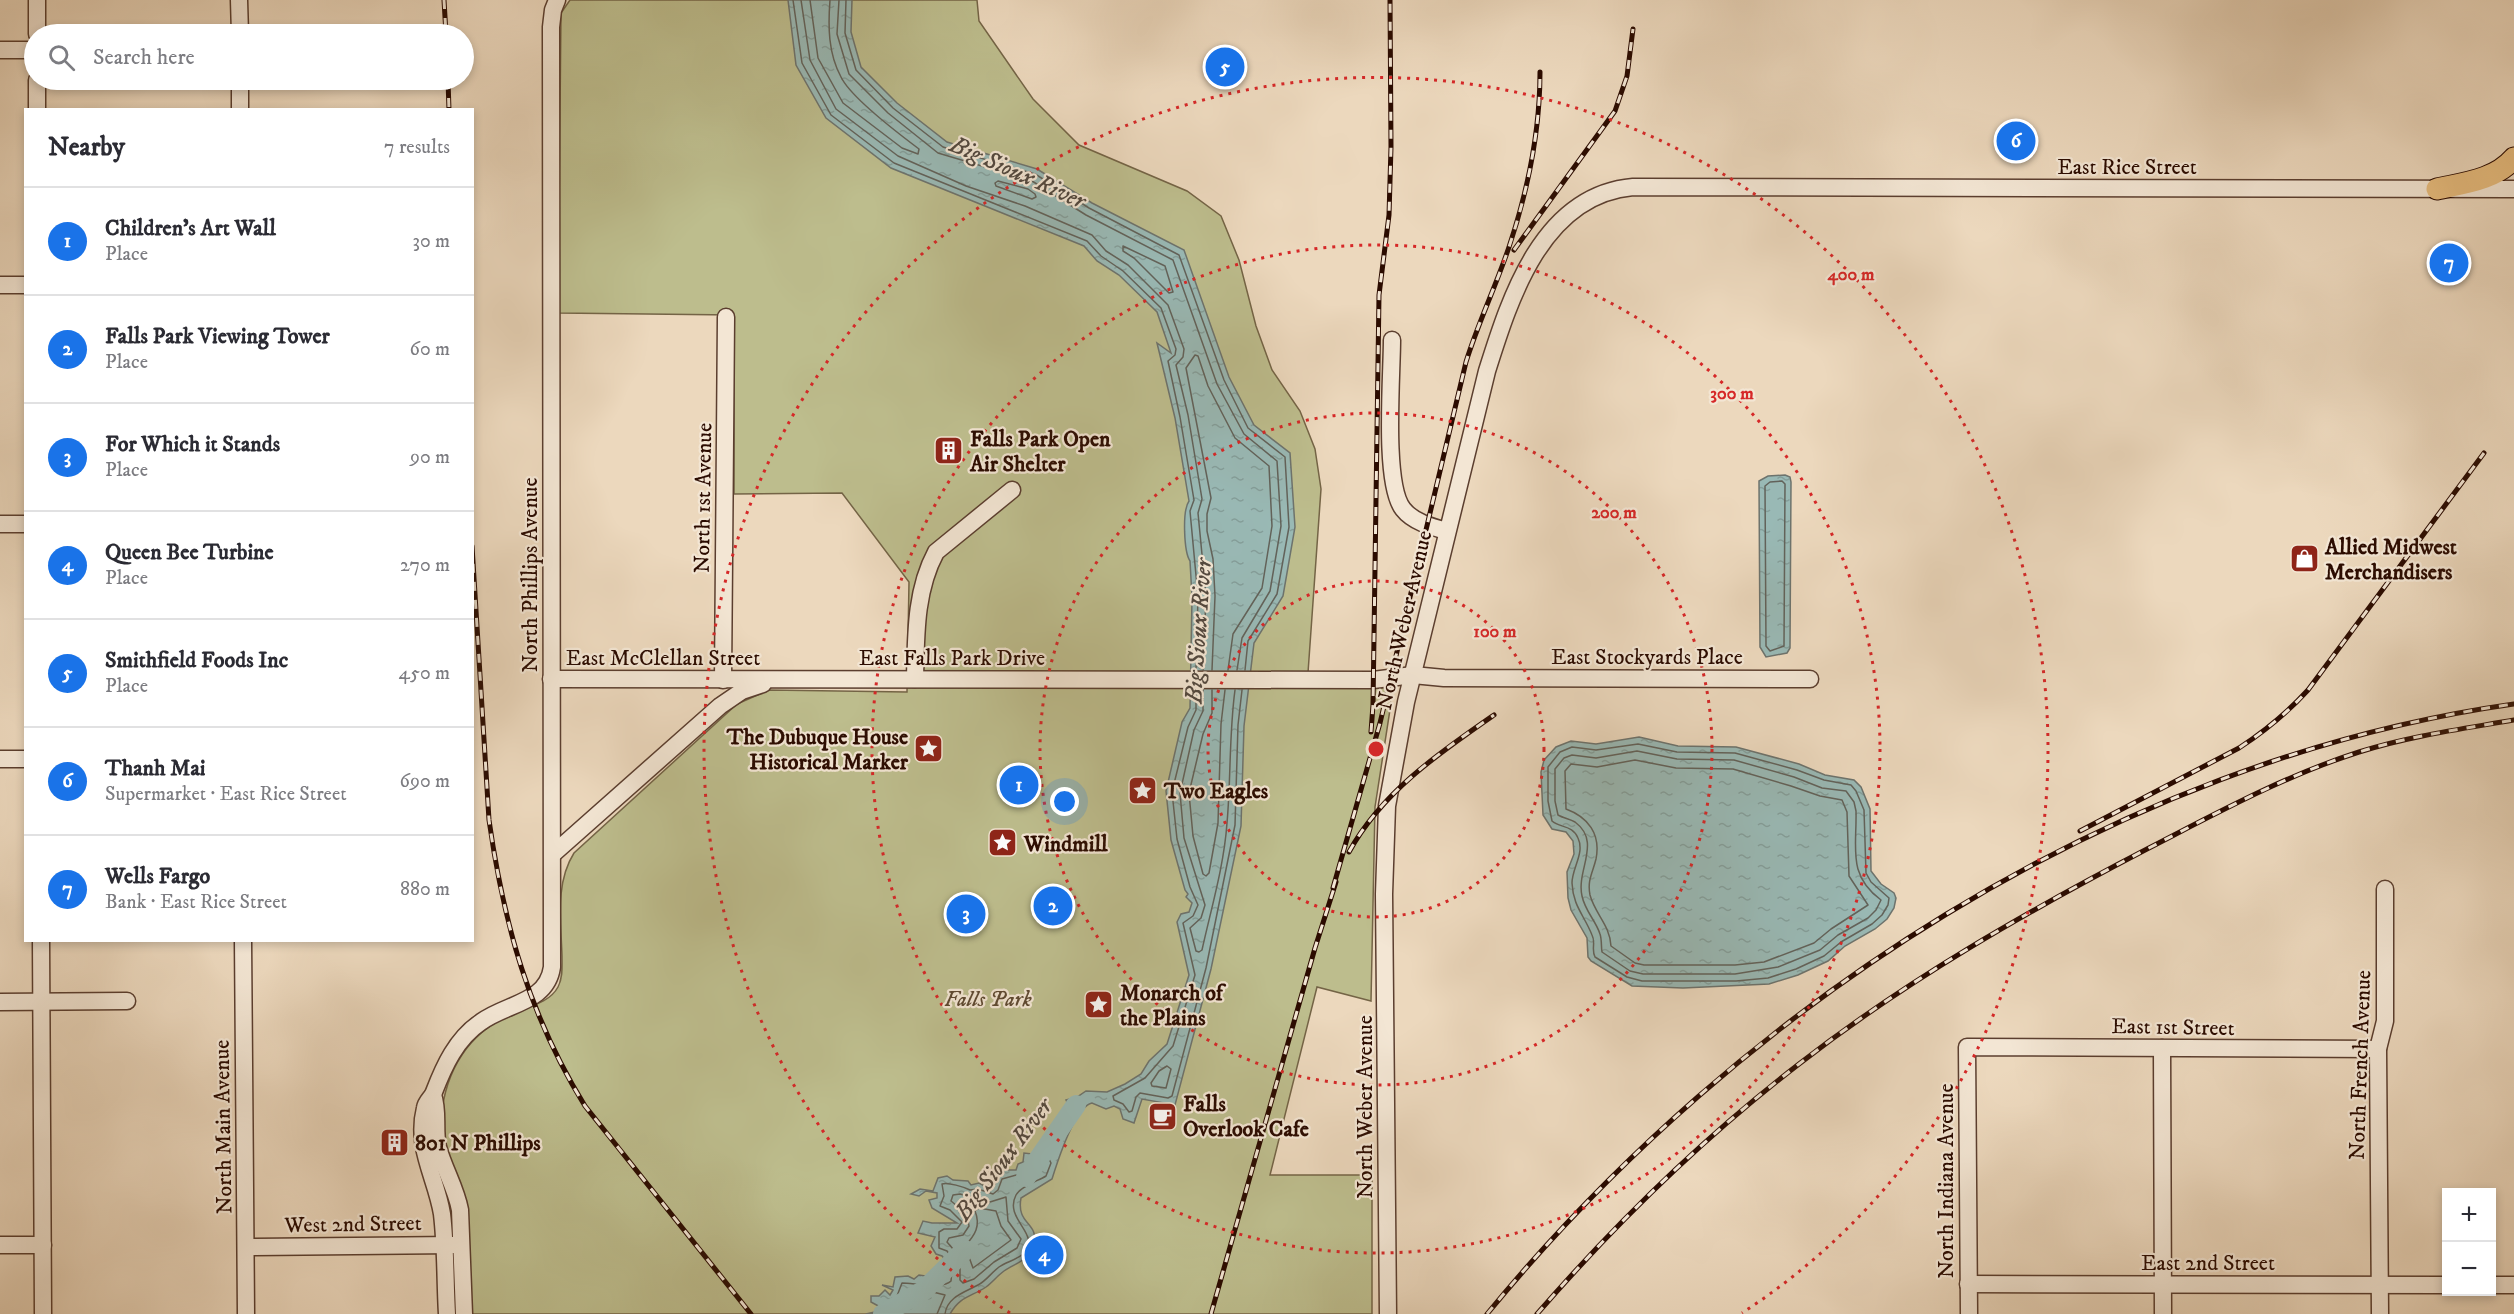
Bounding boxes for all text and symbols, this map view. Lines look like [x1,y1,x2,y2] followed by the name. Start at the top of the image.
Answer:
[24,24,474,90] search box
[45,41,78,74] icon: search
[93,44,195,71] text: Search here
[1206,44,1244,90] pin: 5
[1996,118,2036,164] pin: 6
[944,129,1092,217] water label: Big Sioux River
[48,131,125,164] text: Nearby
[384,135,450,160] text: 7 results
[2057,154,2197,181] street label: East Rice Street
[105,215,276,242] text: Children's Art Wall
[64,229,71,254] text: 1
[412,229,450,254] text: 30 m
[2430,240,2468,286] pin: 7
[105,242,148,267] text: Place
[1826,264,1875,286] text: 400 m
[105,323,330,350] text: Falls Park Viewing Tower
[63,337,72,362] text: 2
[410,337,450,362] text: 60 m
[105,350,148,375] text: Place
[1710,383,1754,405] text: 300 m
[689,423,718,573] street label: North 1st Avenue
[969,426,1111,478] place label: Falls Park Open Air Shelter
[105,431,280,458] text: For Which it Stands
[933,435,965,467] building icon: Falls Park Open Air Shelter
[64,445,71,470] text: 3
[410,445,450,470] text: 90 m
[105,458,148,483] text: Place
[517,477,544,673] street label: North Phillips Avenue
[1591,502,1637,524] text: 200 m
[1371,528,1438,713] street label: North Weber Avenue
[2324,534,2457,586] place label: Allied Midwest Merchandisers
[105,539,274,566] text: Queen Bee Turbine
[2288,543,2320,575] shop icon: Allied Midwest Merchandisers
[62,553,73,578] text: 4
[400,553,450,578] text: 270 m
[1179,555,1219,705] water label: Big Sioux River
[105,566,148,591] text: Place
[1473,621,1517,643] text: 100 m
[1551,644,1743,671] street label: East Stockyards Place
[566,645,760,672] street label: East McClellan Street
[859,645,1045,672] street label: East Falls Park Drive
[105,647,288,674] text: Smithfield Foods Inc
[63,661,72,686] text: 5
[399,661,450,686] text: 450 m
[105,674,148,699] text: Place
[726,724,909,776] place label: The Dubuque House Historical Marker
[913,733,945,765] place icon: The Dubuque House Historical Marker
[1366,739,1386,759] centre of rings
[105,755,205,782] text: Thanh Mai
[1000,762,1038,808] pin: 1
[62,769,73,794] text: 6
[400,769,450,794] text: 690 m
[1127,774,1159,806] place icon: Two Eagles
[1163,778,1269,805] place label: Two Eagles
[105,782,347,807] text: Supermarket · East Rice Street
[1050,787,1079,816] your location
[987,827,1019,859] place icon: Windmill
[1023,831,1108,858] place label: Windmill
[105,863,210,890] text: Wells Fargo
[62,877,73,902] text: 7
[400,877,450,902] text: 880 m
[1034,884,1072,928] pin: 2
[105,890,287,915] text: Bank · East Rice Street
[946,892,986,936] pin: 3
[2344,970,2377,1160] street label: North French Avenue
[1120,980,1227,1032] place label: Monarch of the Plains
[944,986,1032,1013] park label: Falls Park
[1083,989,1115,1021] place icon: Monarch of the Plains
[2111,1013,2235,1042] street label: East 1st Street
[1352,1015,1379,1199] street label: North Weber Avenue
[208,1040,239,1214] street label: North Main Avenue
[1933,1083,1960,1279] street label: North Indiana Avenue
[948,1091,1061,1227] water label: Big Sioux River
[1183,1091,1309,1143] place label: Falls Overlook Cafe
[1146,1100,1178,1132] cafe icon: Falls Overlook Cafe
[378,1126,410,1158] building icon: 801 N Phillips
[415,1130,541,1157] place label: 801 N Phillips
[2442,1188,2496,1296] map controls
[2442,1188,2496,1242] button: +
[283,1210,422,1239] street label: West 2nd Street
[1024,1232,1064,1278] pin: 4
[2442,1242,2496,1296] button: −
[2141,1250,2275,1277] street label: East 2nd Street

